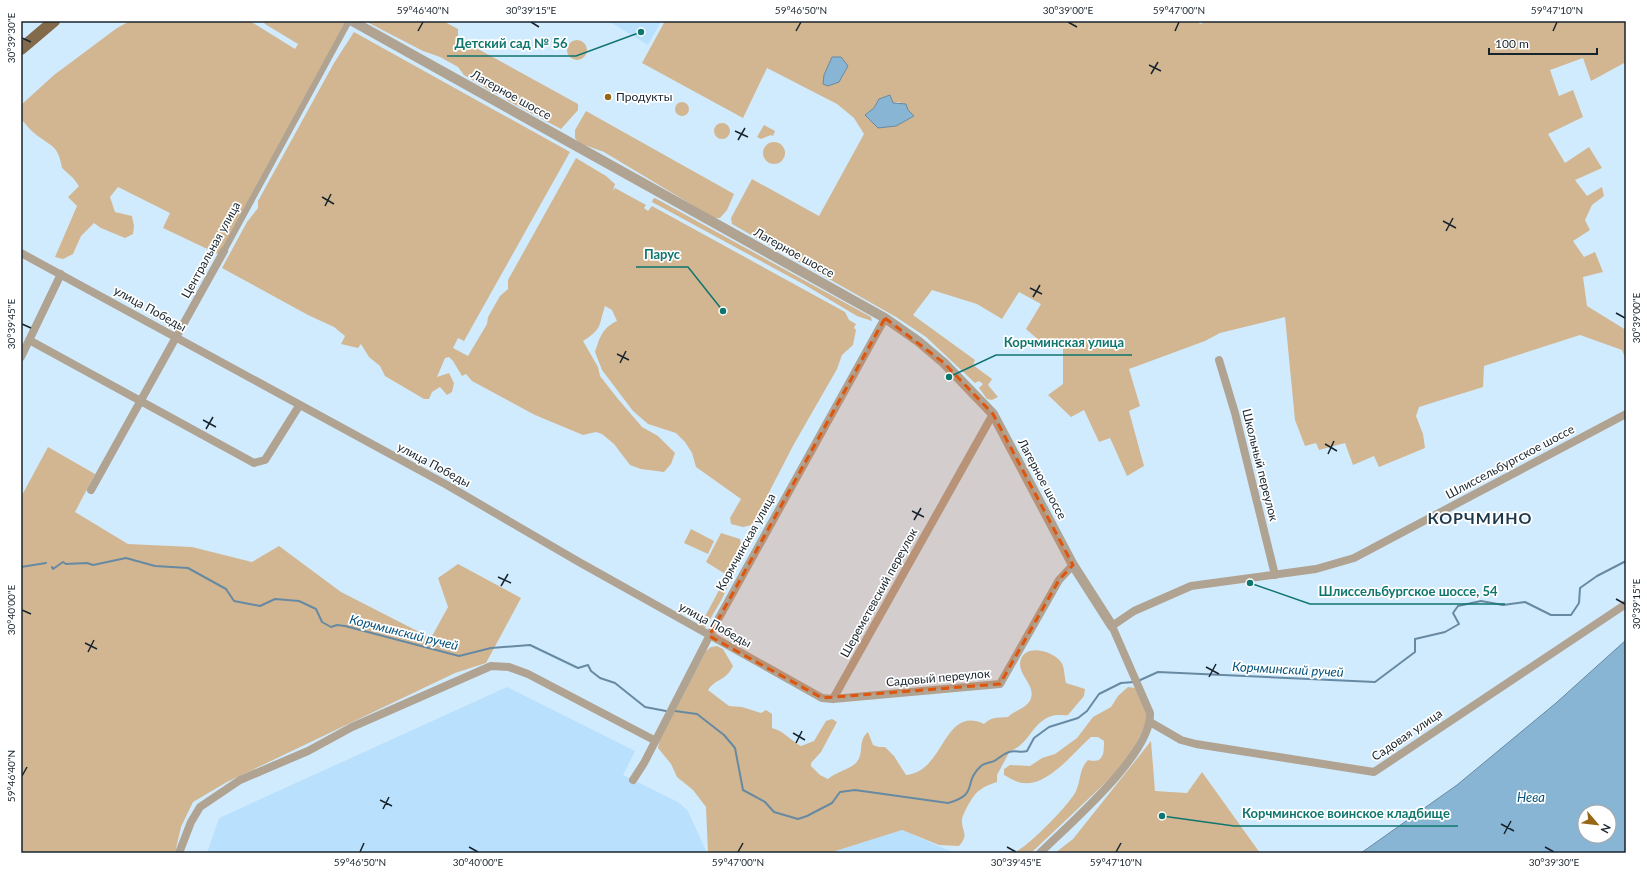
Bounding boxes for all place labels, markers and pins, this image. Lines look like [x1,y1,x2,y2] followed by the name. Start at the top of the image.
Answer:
[447,31,576,56] callout: Детский сад № 56
[616,89,672,104] place label: Продукты
[603,92,613,102] marker: Продукты
[636,242,688,267] callout: Парус
[996,330,1132,355] callout: Корчминская улица
[1310,579,1505,604] callout: Шлиссельбургское шоссе, 54
[1234,801,1458,826] callout: Корчминское воинское кладбище

